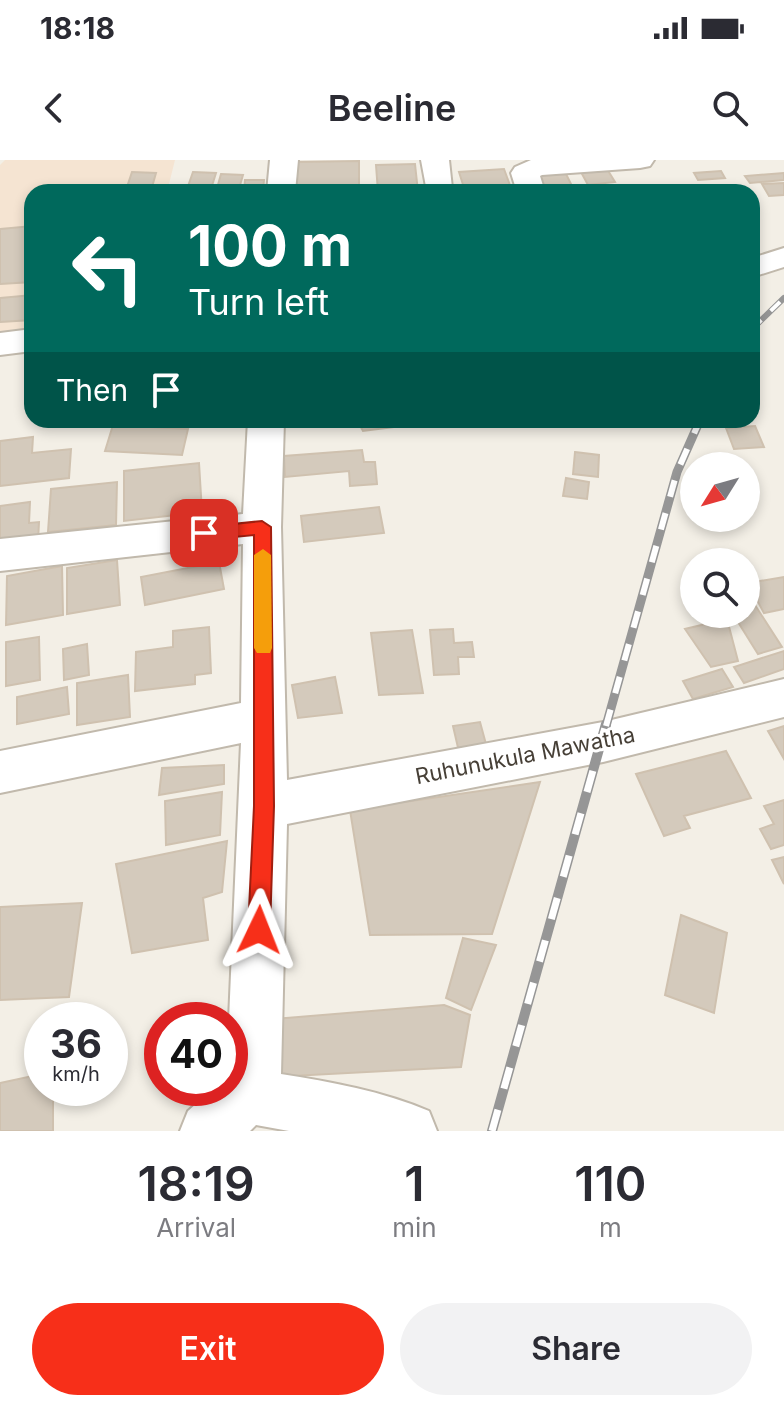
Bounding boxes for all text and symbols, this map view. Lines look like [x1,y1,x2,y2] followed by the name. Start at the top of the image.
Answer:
[40,10,115,46] text: 18:18
[32,86,76,130] icon: back
[328,86,456,130] text: Beeline
[708,86,752,130] icon: search
[188,212,352,280] text: 100 m
[56,216,160,320] icon: left
[188,280,329,324] text: Turn left
[144,368,188,412] icon: arrive
[56,372,128,408] text: Then
[680,452,760,532] north arrow
[680,452,760,628] map controls
[170,499,238,567] pin
[182,511,226,555] icon: arrive
[680,548,760,628] button: search
[413,721,637,789] street label: Ruhunukula Mawatha
[217,888,301,972] position arrow
[144,1002,248,1106] speed limit sign: 40
[50,1019,102,1068] text: 36
[52,1062,100,1086] text: km/h
[137,1154,255,1213] text: 18:19
[404,1154,425,1213] text: 1
[574,1154,646,1213] text: 110
[156,1212,236,1243] text: Arrival
[392,1212,437,1243] text: min
[599,1212,622,1243] text: m
[32,1303,384,1395] button: Exit
[400,1303,752,1395] button: Share

